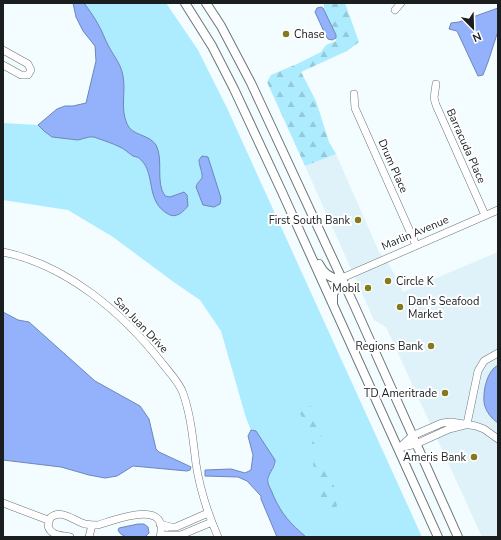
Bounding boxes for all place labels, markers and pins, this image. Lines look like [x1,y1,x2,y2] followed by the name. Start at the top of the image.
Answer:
[294,27,325,42] place label: Chase
[281,29,291,39] marker: Chase
[269,213,350,228] place label: First South Bank
[353,215,363,225] marker: First South Bank
[396,274,435,289] place label: Circle K
[383,276,393,286] marker: Circle K
[332,281,361,296] place label: Mobil
[363,283,373,293] marker: Mobil
[408,294,479,322] place label: Dan's Seafood Market
[395,302,405,312] marker: Dan's Seafood Market
[355,339,423,354] place label: Regions Bank
[426,341,436,351] marker: Regions Bank
[364,386,437,401] place label: TD Ameritrade
[440,388,450,398] marker: TD Ameritrade
[403,450,466,465] place label: Ameris Bank
[469,452,479,462] marker: Ameris Bank

